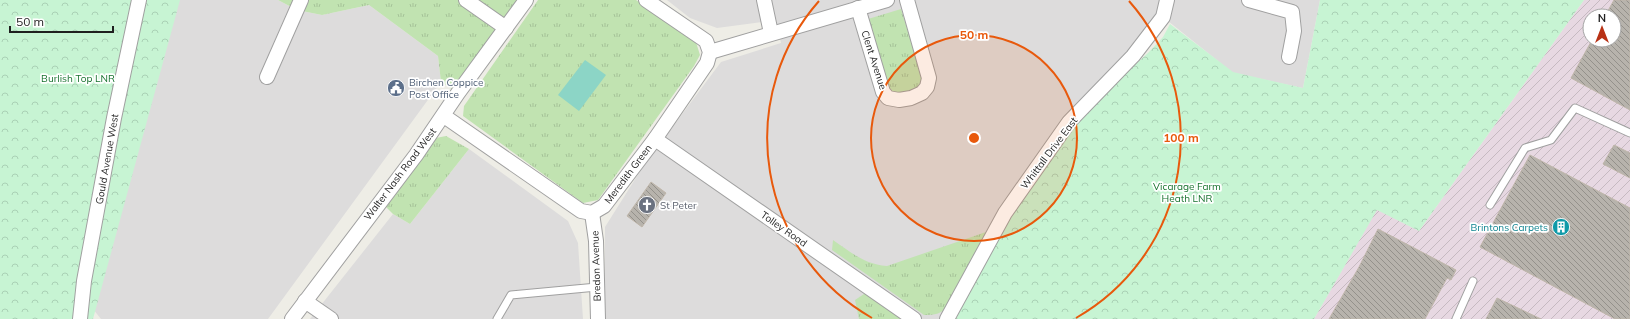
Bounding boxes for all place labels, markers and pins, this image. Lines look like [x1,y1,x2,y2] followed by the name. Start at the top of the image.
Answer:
[409,76,483,101] place label: Birchen Coppice Post Office
[386,78,406,98] public building icon: Birchen Coppice Post Office
[967,131,981,145] centre of rings
[637,195,657,215] church icon: St Peter
[660,199,697,212] place label: St Peter
[1551,217,1571,237] building icon: Brintons Carpets
[1471,221,1548,234] place label: Brintons Carpets

